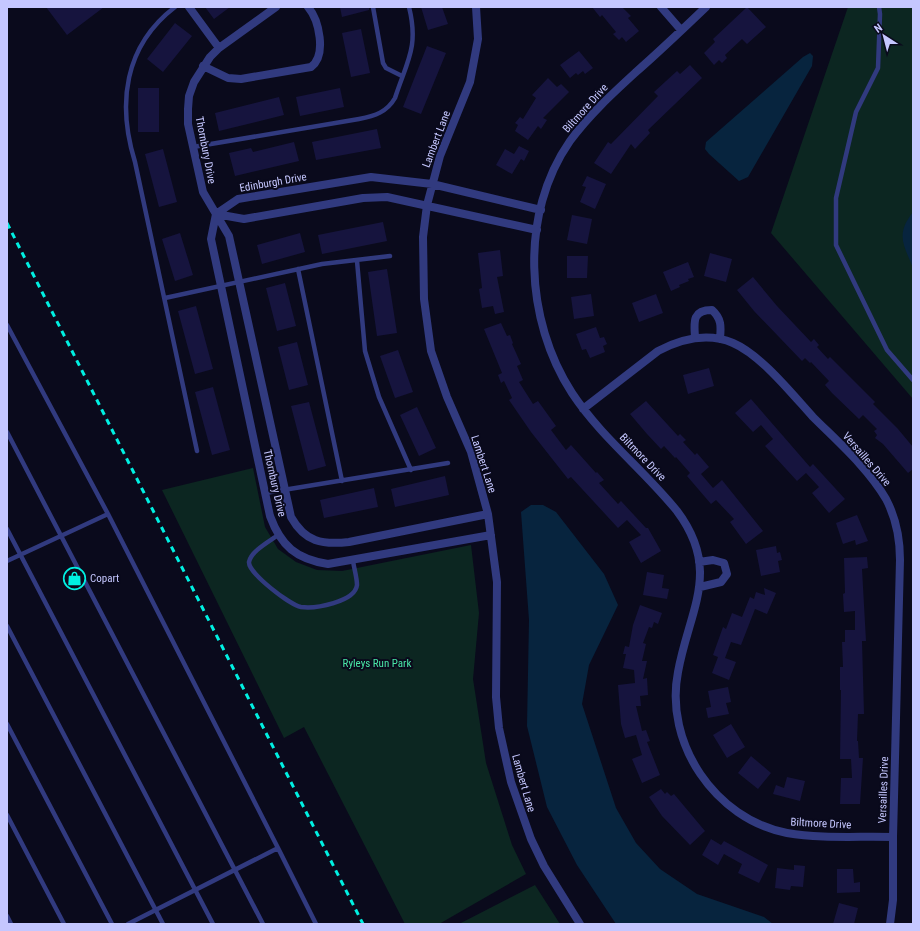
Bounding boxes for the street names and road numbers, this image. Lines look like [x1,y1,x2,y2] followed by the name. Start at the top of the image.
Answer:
[560,81,611,135] street label: Biltmore Drive
[420,109,453,169] street label: Lambert Lane
[193,115,218,185] street label: Thornbury Drive
[239,170,308,195] street label: Edinburgh Drive
[840,430,893,489] street label: Versailles Drive
[617,431,669,484] street label: Biltmore Drive
[468,434,499,495] street label: Lambert Lane
[260,448,289,518] street label: Thornbury Drive
[509,753,538,814] street label: Lambert Lane
[876,756,891,824] street label: Versailles Drive
[790,815,852,832] street label: Biltmore Drive

